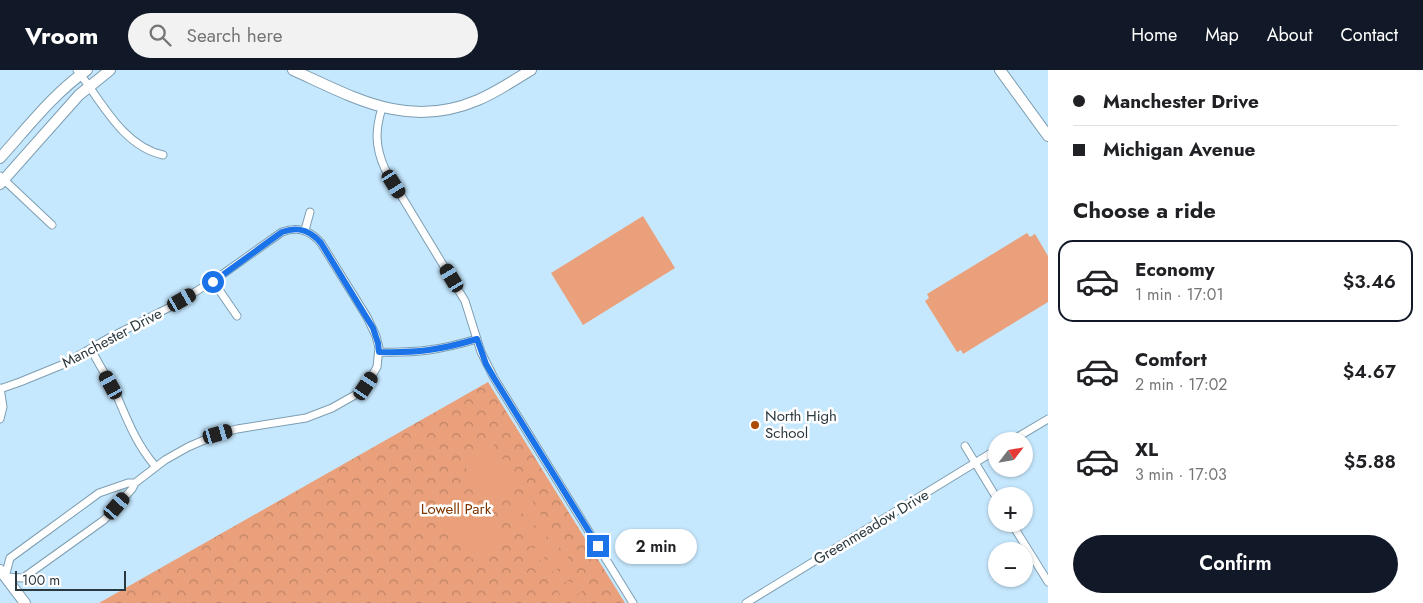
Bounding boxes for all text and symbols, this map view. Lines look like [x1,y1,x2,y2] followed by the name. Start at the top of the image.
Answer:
[128,13,478,58] search box
[25,18,98,53] text: Vroom
[146,21,174,49] icon: search
[186,22,283,49] text: Search here
[1131,22,1177,48] text: Home
[1205,22,1239,48] text: Map
[1267,22,1312,48] text: About
[1340,22,1398,48] text: Contact
[1103,88,1259,115] text: Manchester Drive
[1103,136,1255,163] text: Michigan Avenue
[379,167,408,201] car
[1073,194,1216,226] text: Choose a ride
[1135,256,1215,283] text: Economy
[1075,259,1120,304] icon: car
[437,261,466,295] car
[1343,268,1396,295] text: $3.46
[202,271,224,293] route start
[1135,283,1224,306] text: 1 min · 17:01
[165,286,198,314] car
[58,302,166,374] street label: Manchester Drive
[1135,346,1207,373] text: Comfort
[1075,349,1120,394] icon: car
[1343,358,1396,385] text: $4.67
[97,368,124,402] car
[351,369,380,403] car
[1135,373,1227,396] text: 2 min · 17:02
[765,405,837,444] place label: North High School
[749,419,761,431] marker: North High School
[201,423,234,445] car
[988,432,1032,478] north arrow
[988,432,1033,587] map controls
[1135,436,1158,463] text: XL
[1075,439,1120,484] icon: car
[1344,448,1396,475] text: $5.88
[1135,463,1227,486] text: 3 min · 17:03
[809,484,933,570] street label: Greenmeadow Drive
[988,487,1033,532] button: +
[101,490,132,522] car
[421,498,492,520] park label: Lowell Park
[616,528,698,564] callout: 2 min
[587,535,609,557] route end
[635,535,677,558] text: 2 min
[1073,535,1398,593] button: Confirm
[988,542,1033,587] button: −
[15,568,126,591] scale bar
[22,570,60,590] text: 100 m

